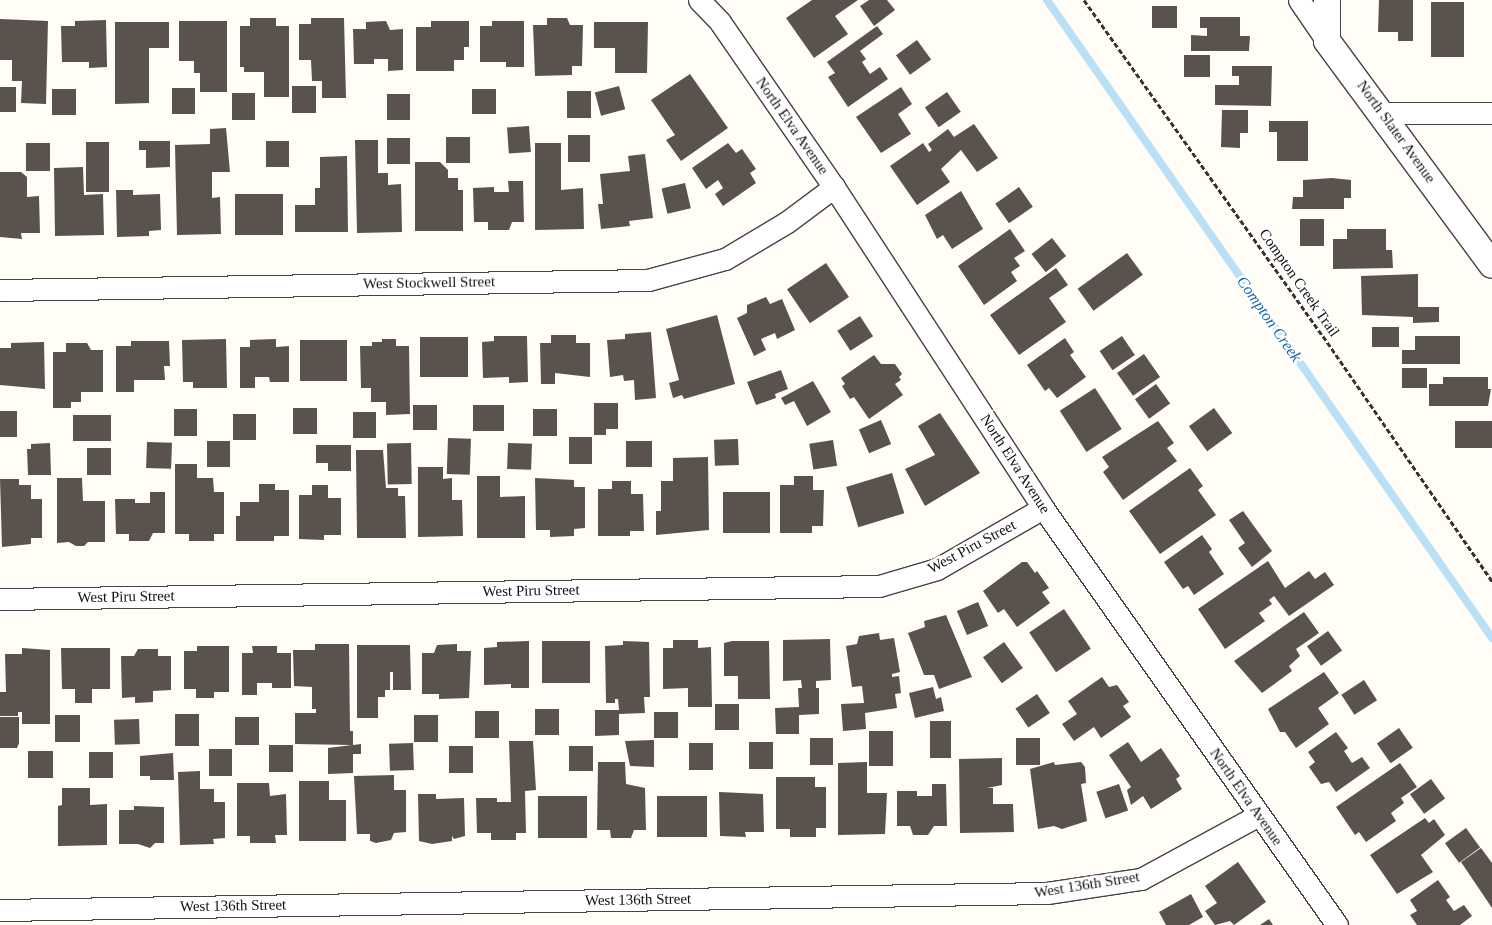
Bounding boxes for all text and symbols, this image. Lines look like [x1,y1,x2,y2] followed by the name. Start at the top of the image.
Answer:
[751,74,833,178] street label: North Elva Avenue
[1353,77,1439,187] street label: North Slater Avenue
[1255,226,1343,340] street label: Compton Creek Trail
[1232,272,1306,366] water label: Compton Creek
[363,273,495,293] street label: West Stockwell Street
[976,411,1054,517] street label: North Elva Avenue
[925,516,1019,578] street label: West Piru Street
[482,581,580,601] street label: West Piru Street
[77,587,175,607] street label: West Piru Street
[1205,745,1287,849] street label: North Elva Avenue
[1033,868,1141,902] street label: West 136th Street
[585,890,691,910] street label: West 136th Street
[180,896,286,916] street label: West 136th Street

